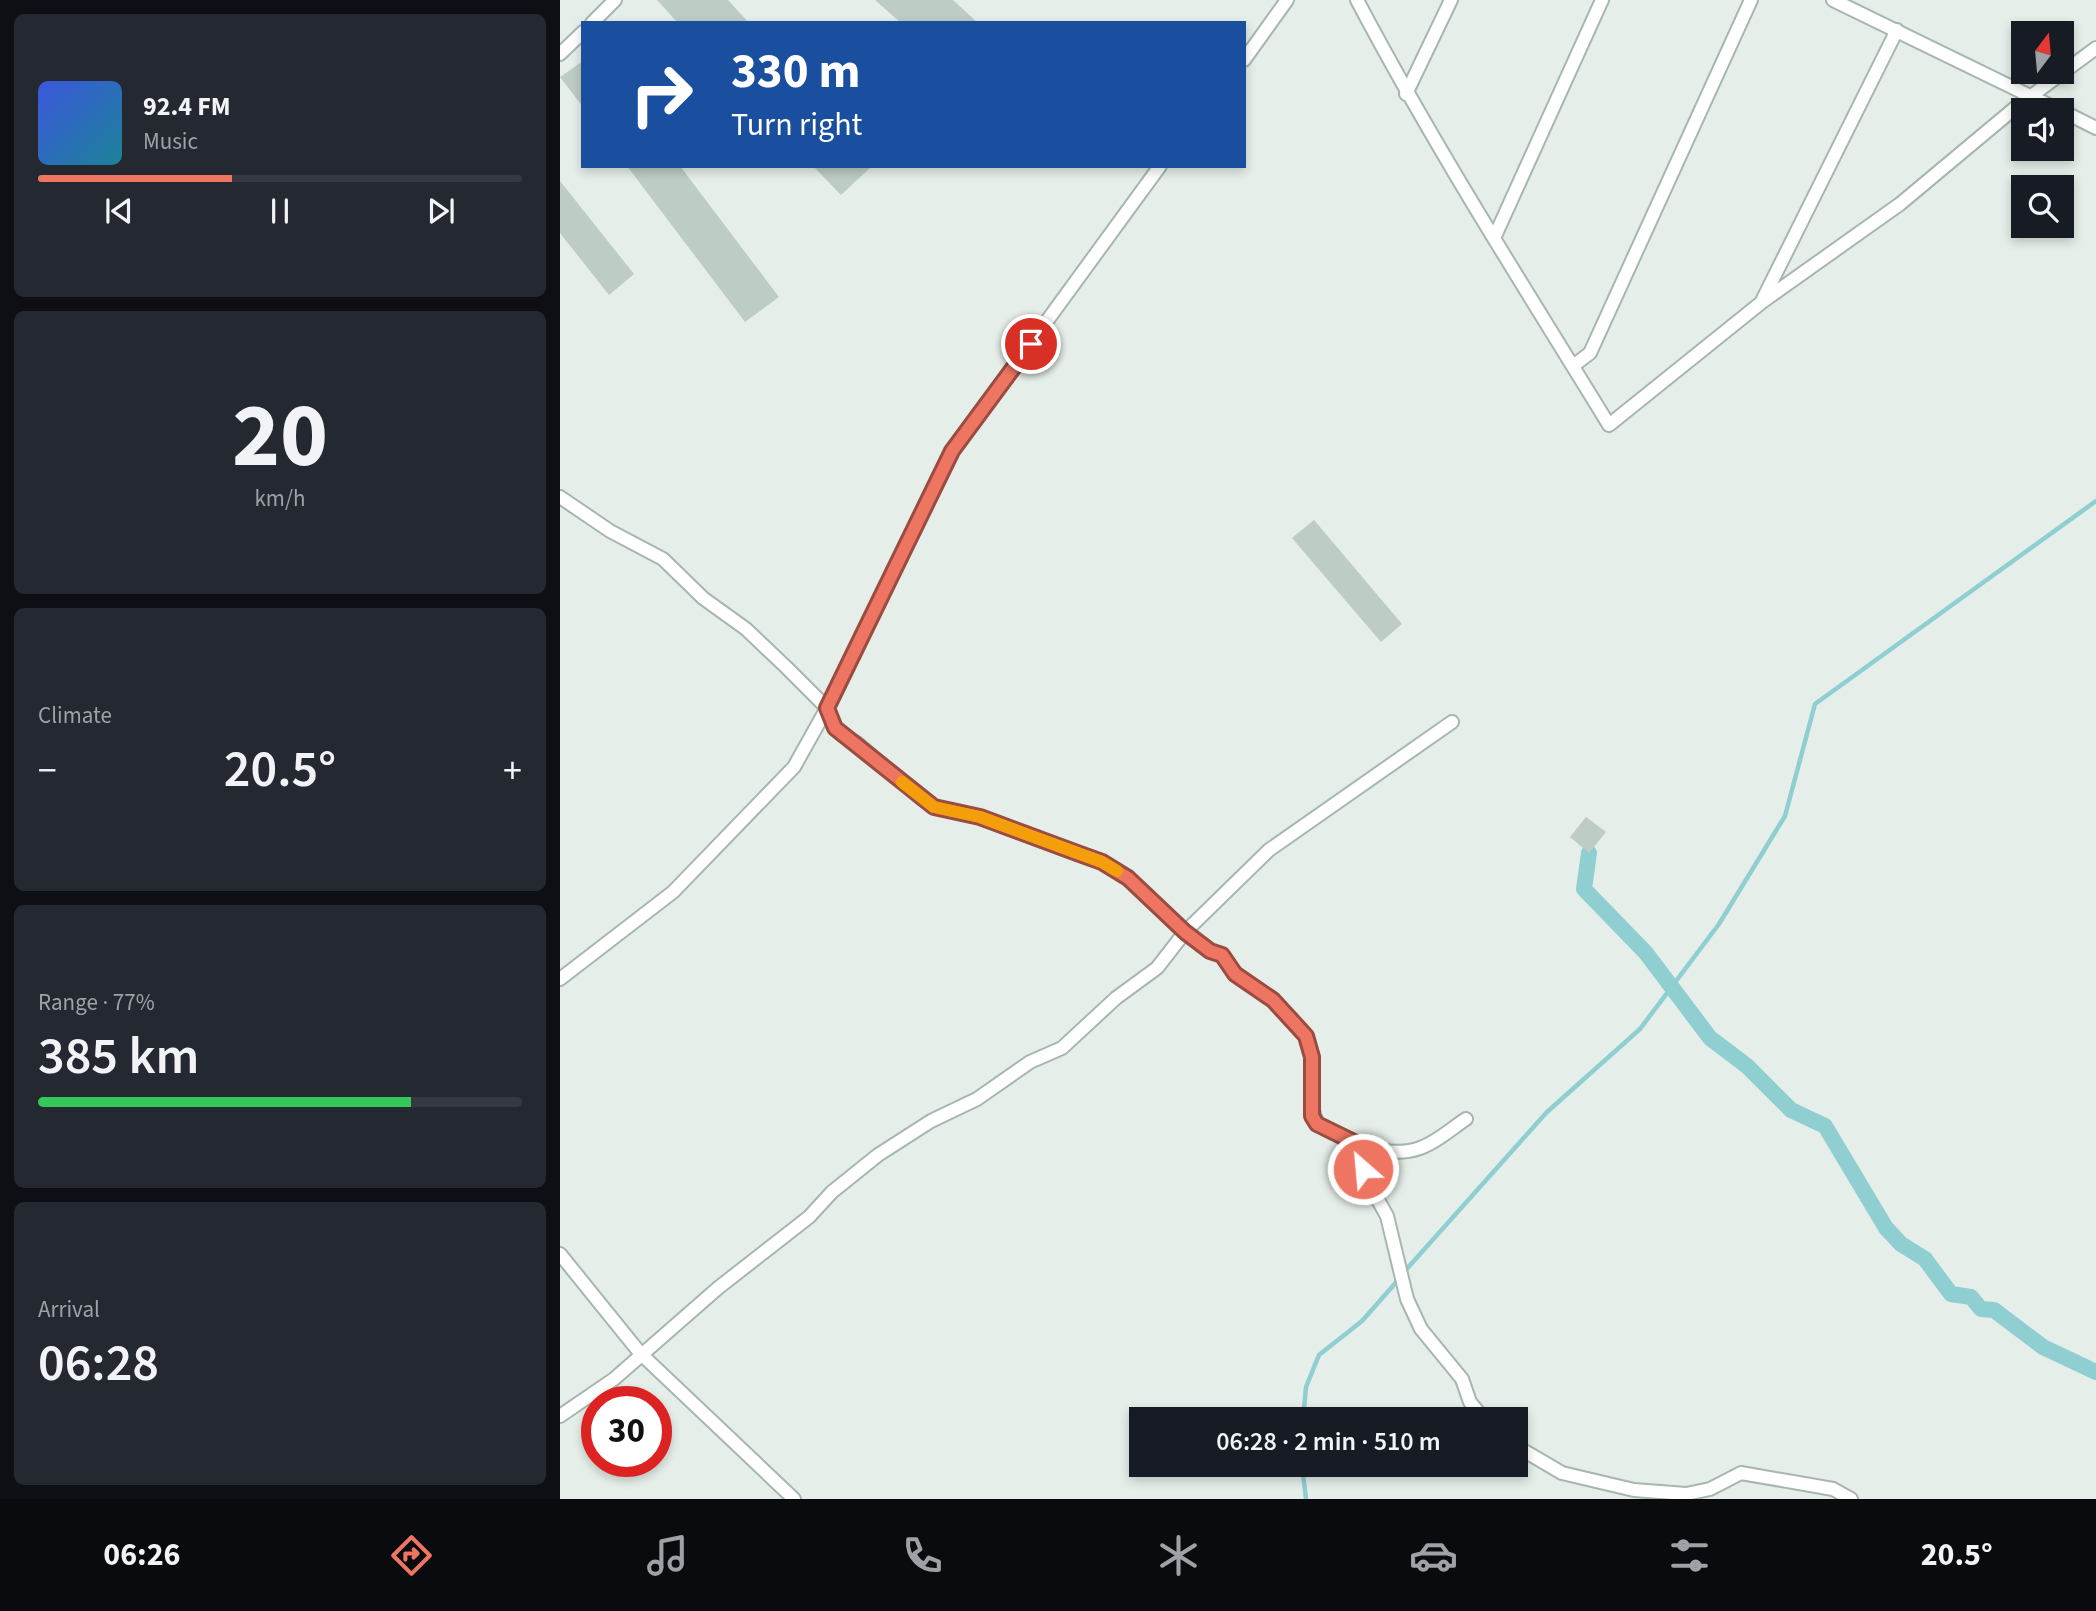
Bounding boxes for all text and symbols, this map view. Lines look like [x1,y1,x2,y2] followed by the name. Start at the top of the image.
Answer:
[2011,21,2074,84] north arrow
[2011,21,2074,238] map controls
[731,37,860,107] text: 330 m
[616,49,707,140] icon: right
[143,88,231,125] text: 92.4 FM
[2011,98,2074,161] button: sound
[731,102,862,148] text: Turn right
[143,125,198,158] text: Music
[2011,175,2074,238] button: search
[100,192,138,230] icon: previous
[261,192,299,230] icon: pause
[422,192,460,230] icon: next
[1001,314,1061,374] pin
[1012,325,1050,363] icon: arrive
[232,372,328,501] text: 20
[254,482,306,515] text: km/h
[38,699,112,732] text: Climate
[224,733,336,807] text: 20.5°
[38,744,57,798] text: −
[503,744,522,798] text: +
[38,986,155,1019] text: Range · 77%
[38,1020,199,1094] text: 385 km
[1326,1132,1400,1206] position arrow
[38,1293,100,1326] text: Arrival
[38,1327,159,1401] text: 06:28
[581,1386,672,1477] speed limit sign: 30
[1216,1423,1441,1460] text: 06:28 · 2 min · 510 m
[387,1531,436,1580] icon: directions
[643,1531,692,1580] icon: music
[898,1531,947,1580] icon: phone
[1154,1531,1203,1580] icon: climate
[1409,1531,1458,1580] icon: car
[1665,1531,1714,1580] icon: filters
[103,1532,180,1578] text: 06:26
[1921,1532,1993,1578] text: 20.5°

